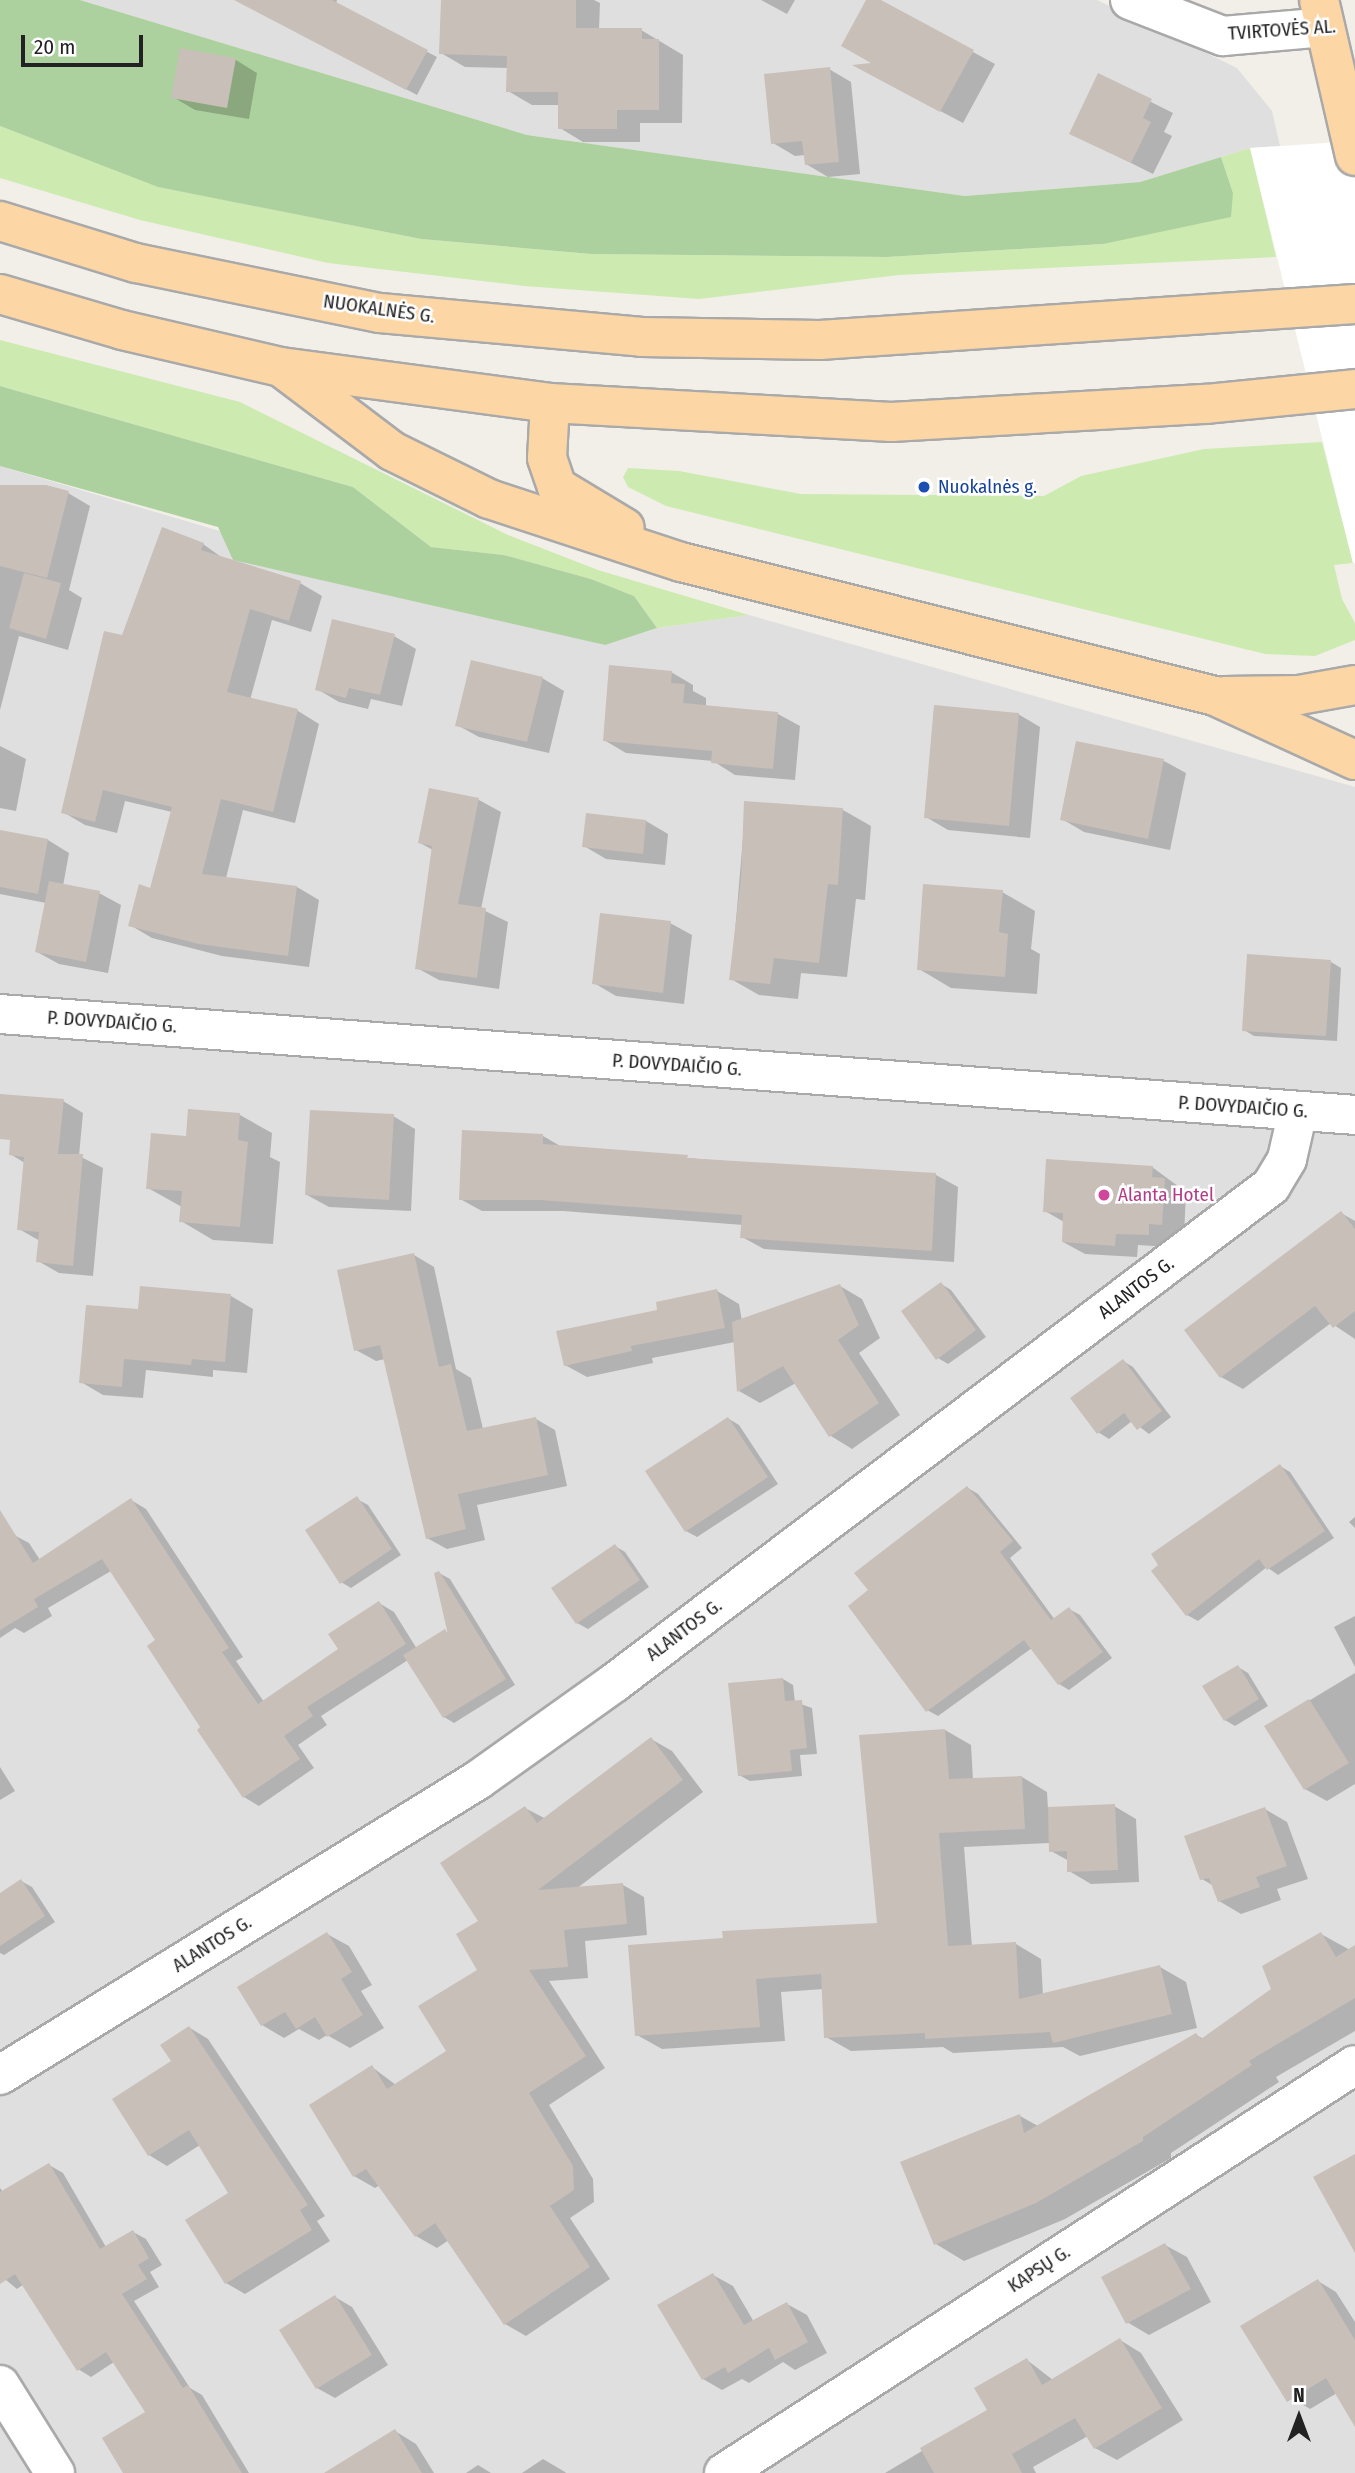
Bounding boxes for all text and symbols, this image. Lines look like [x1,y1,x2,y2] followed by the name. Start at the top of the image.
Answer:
[1227,15,1337,45] street label: TVIRTOVĖS AL.
[24,21,147,65] scale bar
[34,34,75,60] text: 20 m
[322,290,436,328] street label: NUOKALNĖS G.
[938,476,1037,498] place label: Nuokalnės g.
[916,479,932,495] marker: Nuokalnės g.
[46,1006,178,1038] street label: P. DOVYDAIČIO G.
[611,1049,743,1081] street label: P. DOVYDAIČIO G.
[1177,1091,1309,1123] street label: P. DOVYDAIČIO G.
[1118,1184,1214,1206] place label: Alanta Hotel
[1096,1187,1112,1203] marker: Alanta Hotel
[1094,1252,1178,1324] street label: ALANTOS G.
[642,1594,726,1666] street label: ALANTOS G.
[168,1911,256,1977] street label: ALANTOS G.
[1004,2240,1074,2298] street label: KAPSŲ G.
[1264,2382,1334,2452] north arrow
[1293,2384,1305,2407] text: N

